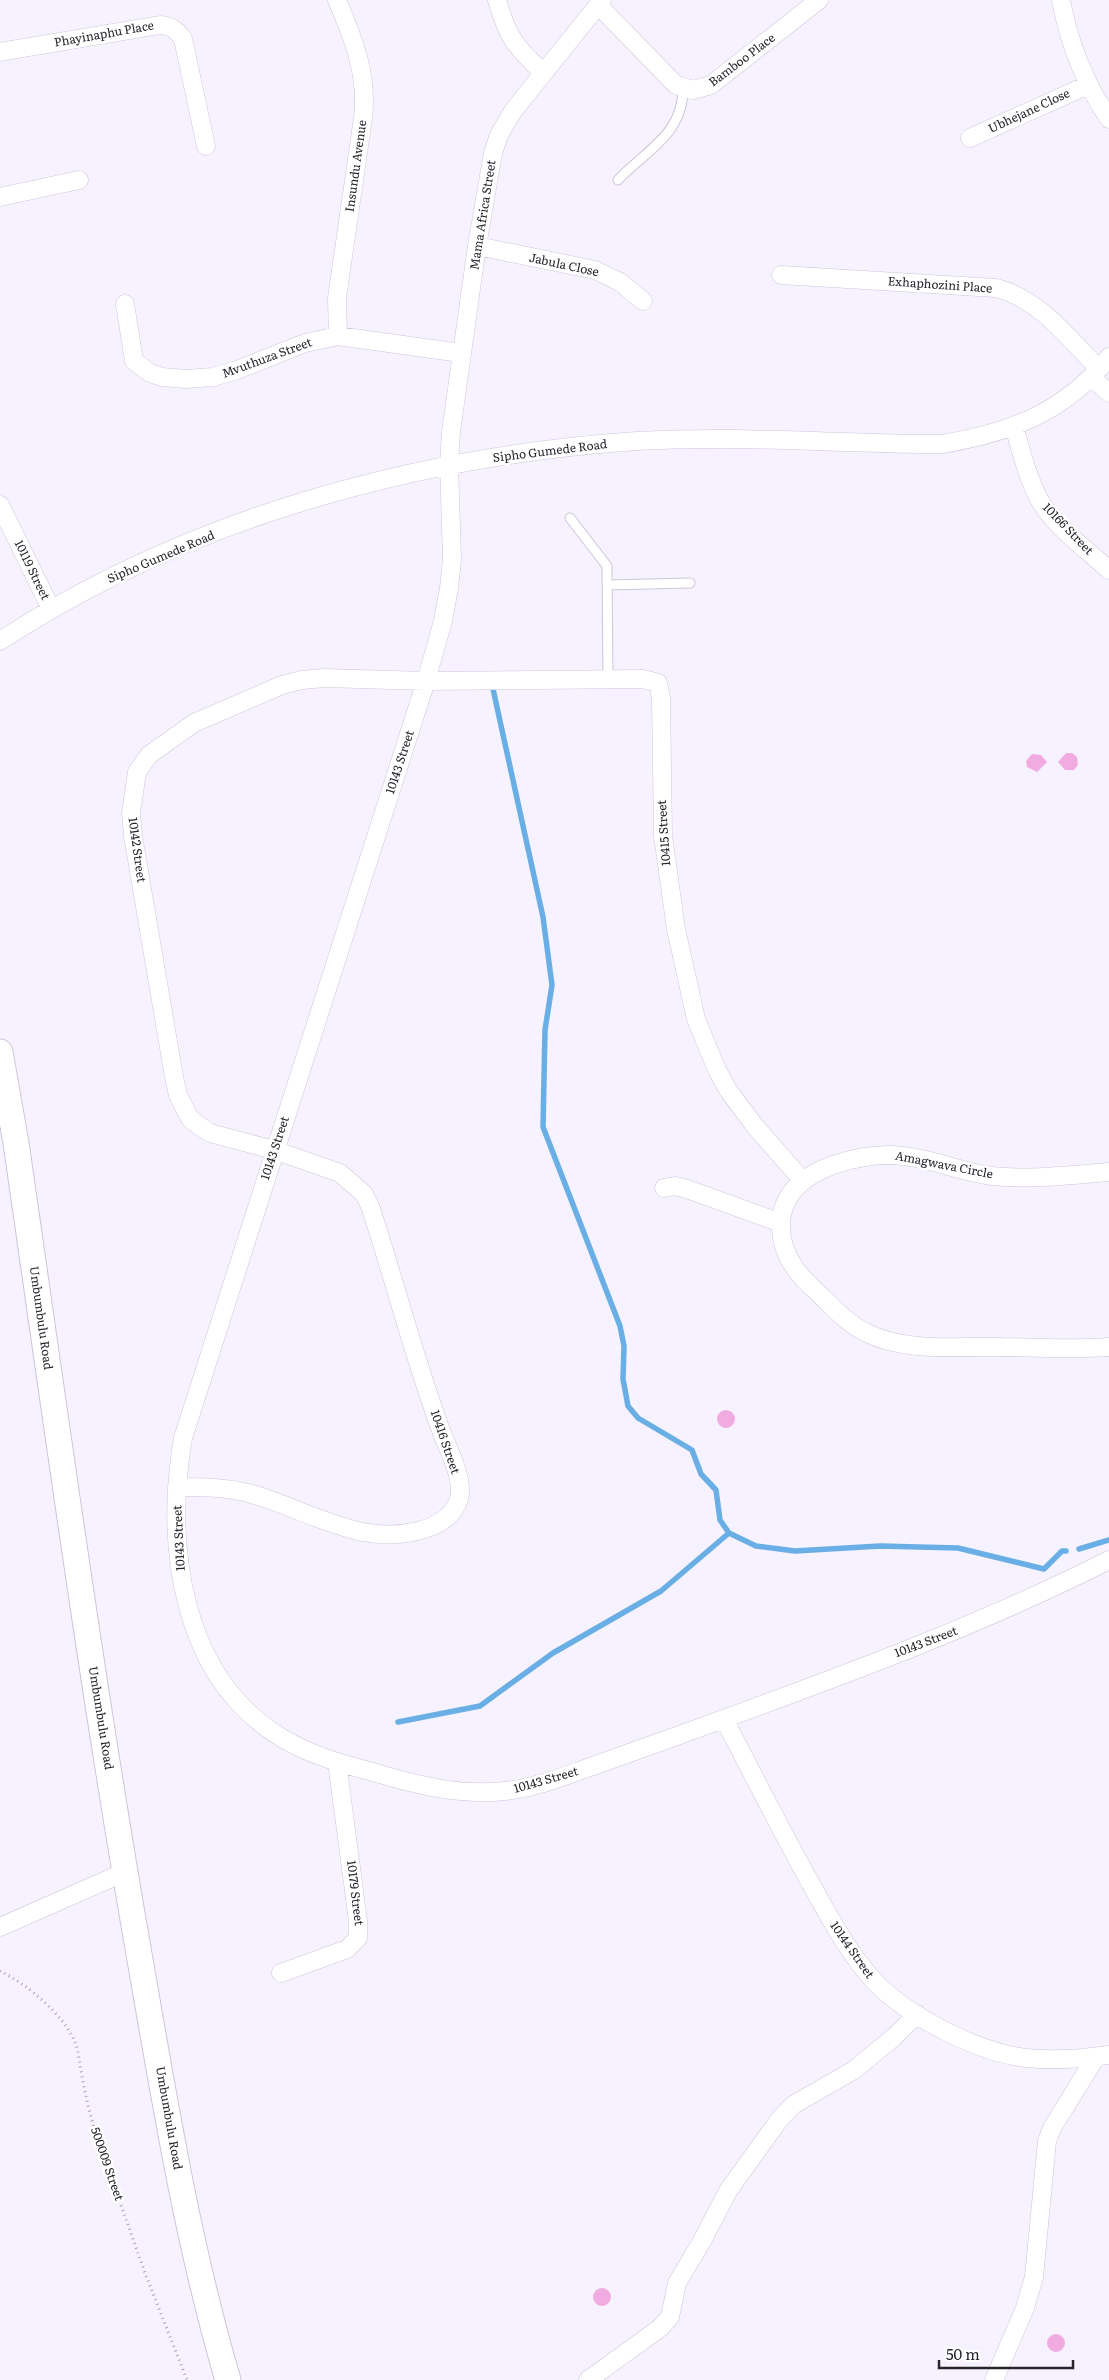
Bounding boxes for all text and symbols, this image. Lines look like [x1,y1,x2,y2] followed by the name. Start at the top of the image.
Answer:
[53,15,155,51] street label: Phayinaphu Place
[704,28,778,90] street label: Bamboo Place
[985,83,1072,137] street label: Ubhejane Close
[340,119,370,213] street label: Insundu Avenue
[464,158,500,271] street label: Mama Africa Street
[528,248,601,280] street label: Jabula Close
[887,271,993,297] street label: Exhaphozini Place
[219,332,314,382] street label: Mvuthuza Street
[492,434,609,466] street label: Sipho Gumede Road
[1039,498,1098,559] street label: 10166 Street
[104,525,218,587] street label: Sipho Gumede Road
[11,537,55,603] street label: 10119 Street
[380,727,418,796] street label: 10143 Street
[652,799,674,867] street label: 10415 Street
[125,816,151,884] street label: 10142 Street
[255,1113,293,1182] street label: 10143 Street
[894,1146,995,1182] street label: Amagwava Circle
[26,1265,58,1372] street label: Umbumbulu Road
[427,1407,465,1476] street label: 10416 Street
[167,1504,189,1572] street label: 10143 Street
[892,1621,960,1661] street label: 10143 Street
[85,1665,119,1772] street label: Umbumbulu Road
[511,1761,580,1797] street label: 10143 Street
[343,1859,369,1927] street label: 10179 Street
[826,1917,879,1982] street label: 10144 Street
[152,2065,188,2172] street label: Umbumbulu Road
[87,2124,129,2203] street label: 500009 Street
[939,2338,1073,2370] scale bar
[946,2342,980,2365] text: 50 m

